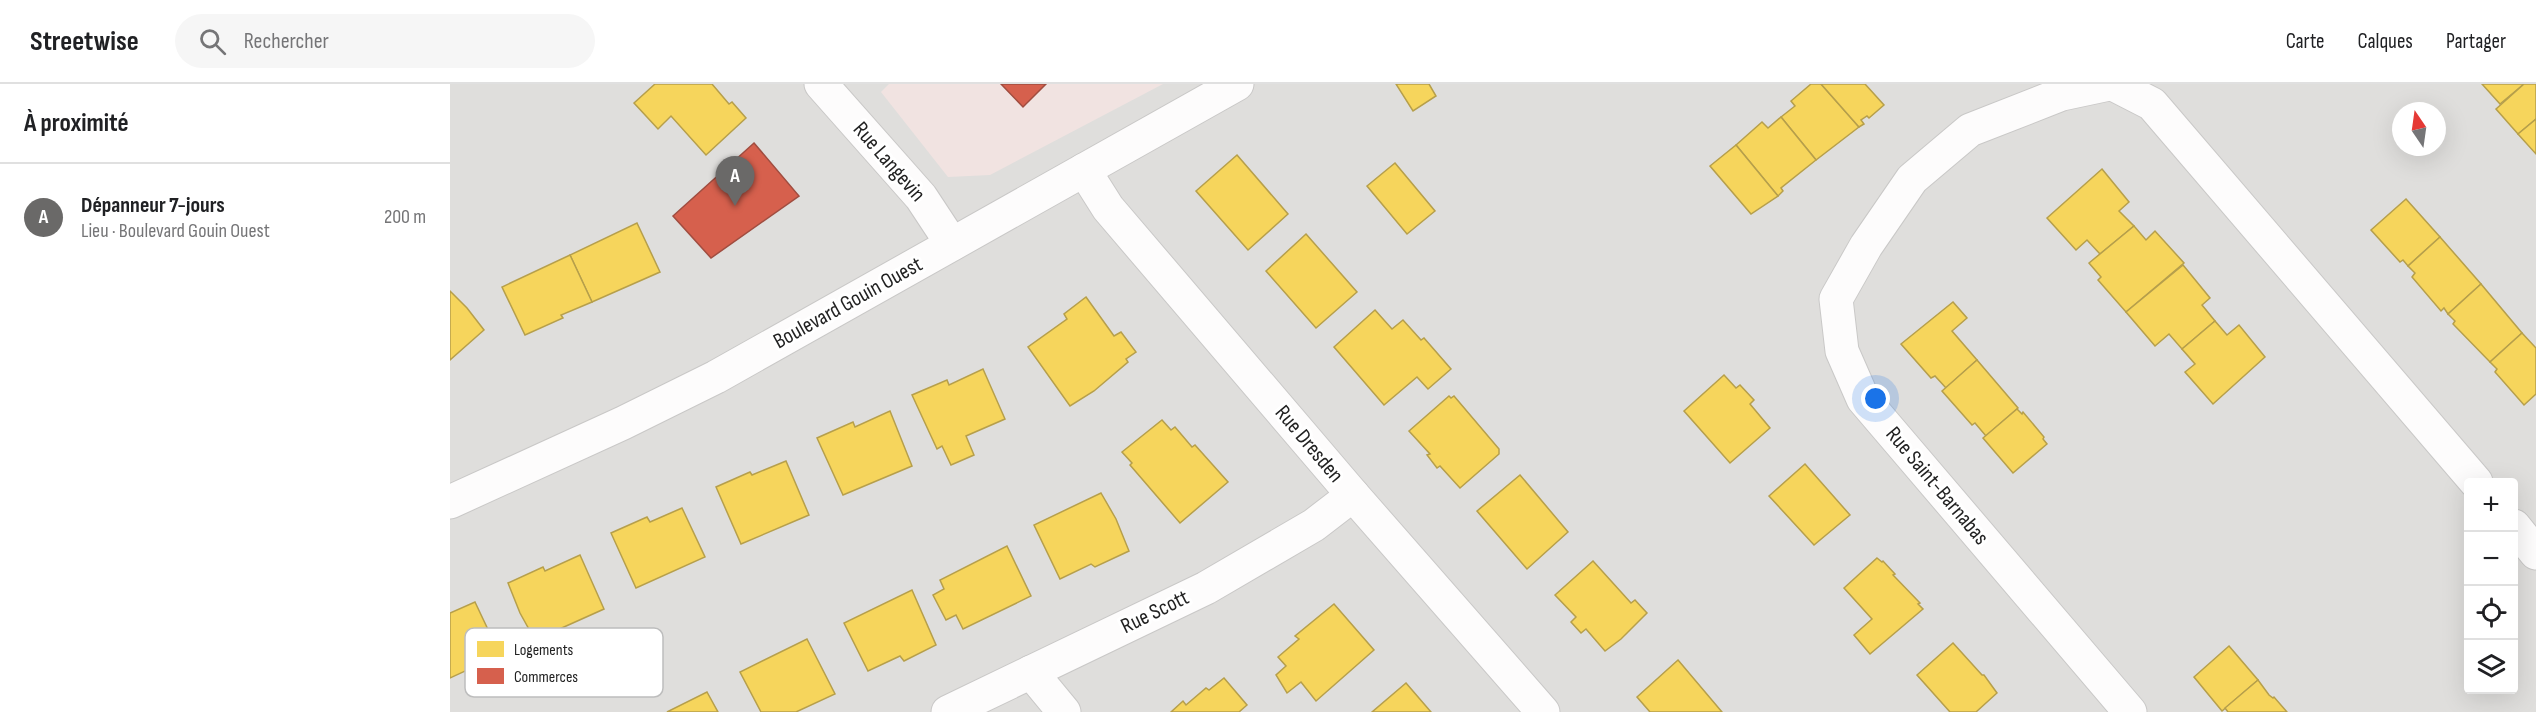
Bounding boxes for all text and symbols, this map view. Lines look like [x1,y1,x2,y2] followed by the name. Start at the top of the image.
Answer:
[175,14,595,68] search box
[30,25,139,58] text: Streetwise
[196,25,229,58] icon: search
[244,28,329,55] text: Rechercher
[2286,29,2325,54] text: Carte
[2358,29,2413,54] text: Calques
[2446,29,2506,54] text: Partager
[2392,102,2446,156] north arrow
[24,108,129,139] text: À proximité
[847,116,931,208] street label: Rue Langevin
[716,156,754,206] pin: A
[81,192,225,219] text: Dépanneur 7-jours
[39,205,48,229] text: A
[384,205,426,229] text: 200 m
[81,219,270,243] text: Lieu · Boulevard Gouin Ouest
[769,251,927,355] street label: Boulevard Gouin Ouest
[1861,384,1890,413] your location
[1269,400,1349,488] street label: Rue Dresden
[1880,421,1994,551] street label: Rue Saint-Barnabas
[2464,478,2518,694] map controls
[2464,478,2518,532] button: +
[2464,532,2518,586] button: −
[1117,584,1194,640] street label: Rue Scott
[2464,586,2518,640] button: locate
[465,628,663,697] legend
[2464,640,2518,694] button: layers
[514,641,574,660] text: Logements
[514,668,578,687] text: Commerces

